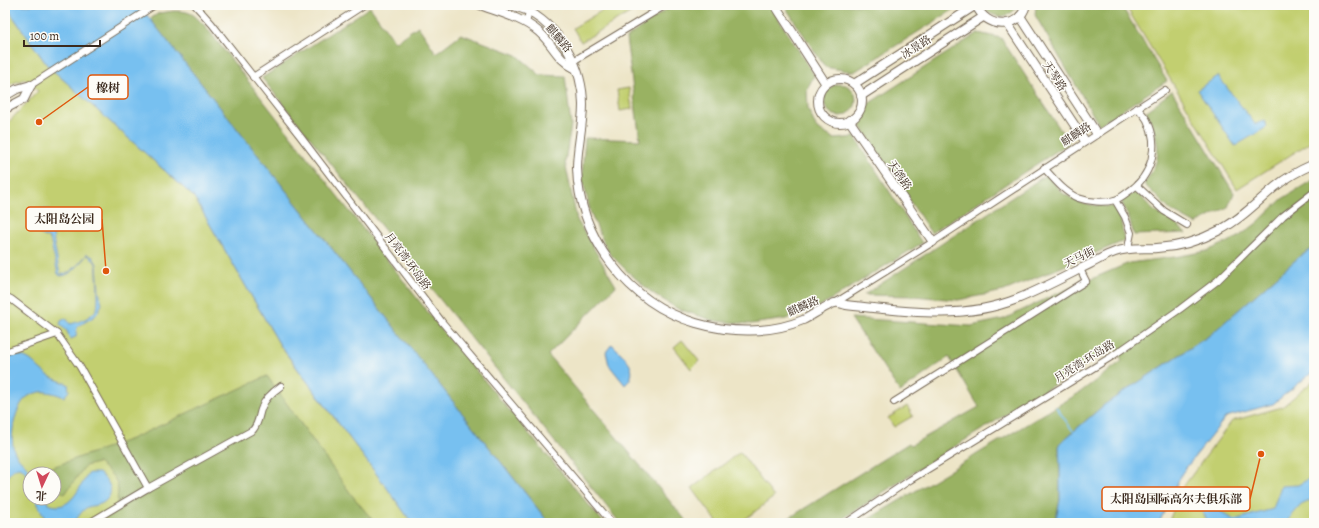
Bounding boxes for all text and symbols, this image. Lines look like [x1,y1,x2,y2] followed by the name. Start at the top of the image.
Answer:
[542,21,575,56] street label: 麒麟路
[24,22,100,48] scale bar
[30,28,59,44] text: 100 m
[898,32,934,63] street label: 冰景路
[1039,58,1070,94] street label: 天琴路
[88,75,128,99] callout: 橡树
[96,80,120,96] text: 橡树
[1058,119,1094,150] street label: 麒麟路
[884,157,915,193] street label: 天鸽路
[26,207,102,231] callout: 太阳岛公园
[34,211,94,227] text: 太阳岛公园
[381,229,434,293] street label: 月亮湾·环岛路
[1061,243,1097,271] street label: 天马街
[785,293,821,320] street label: 麒麟路
[1051,337,1117,386] street label: 月亮湾·环岛路
[22,466,62,506] north arrow
[1102,487,1250,511] callout: 太阳岛国际高尔夫俱乐部
[35,488,47,503] text: 北
[1110,491,1242,507] text: 太阳岛国际高尔夫俱乐部

